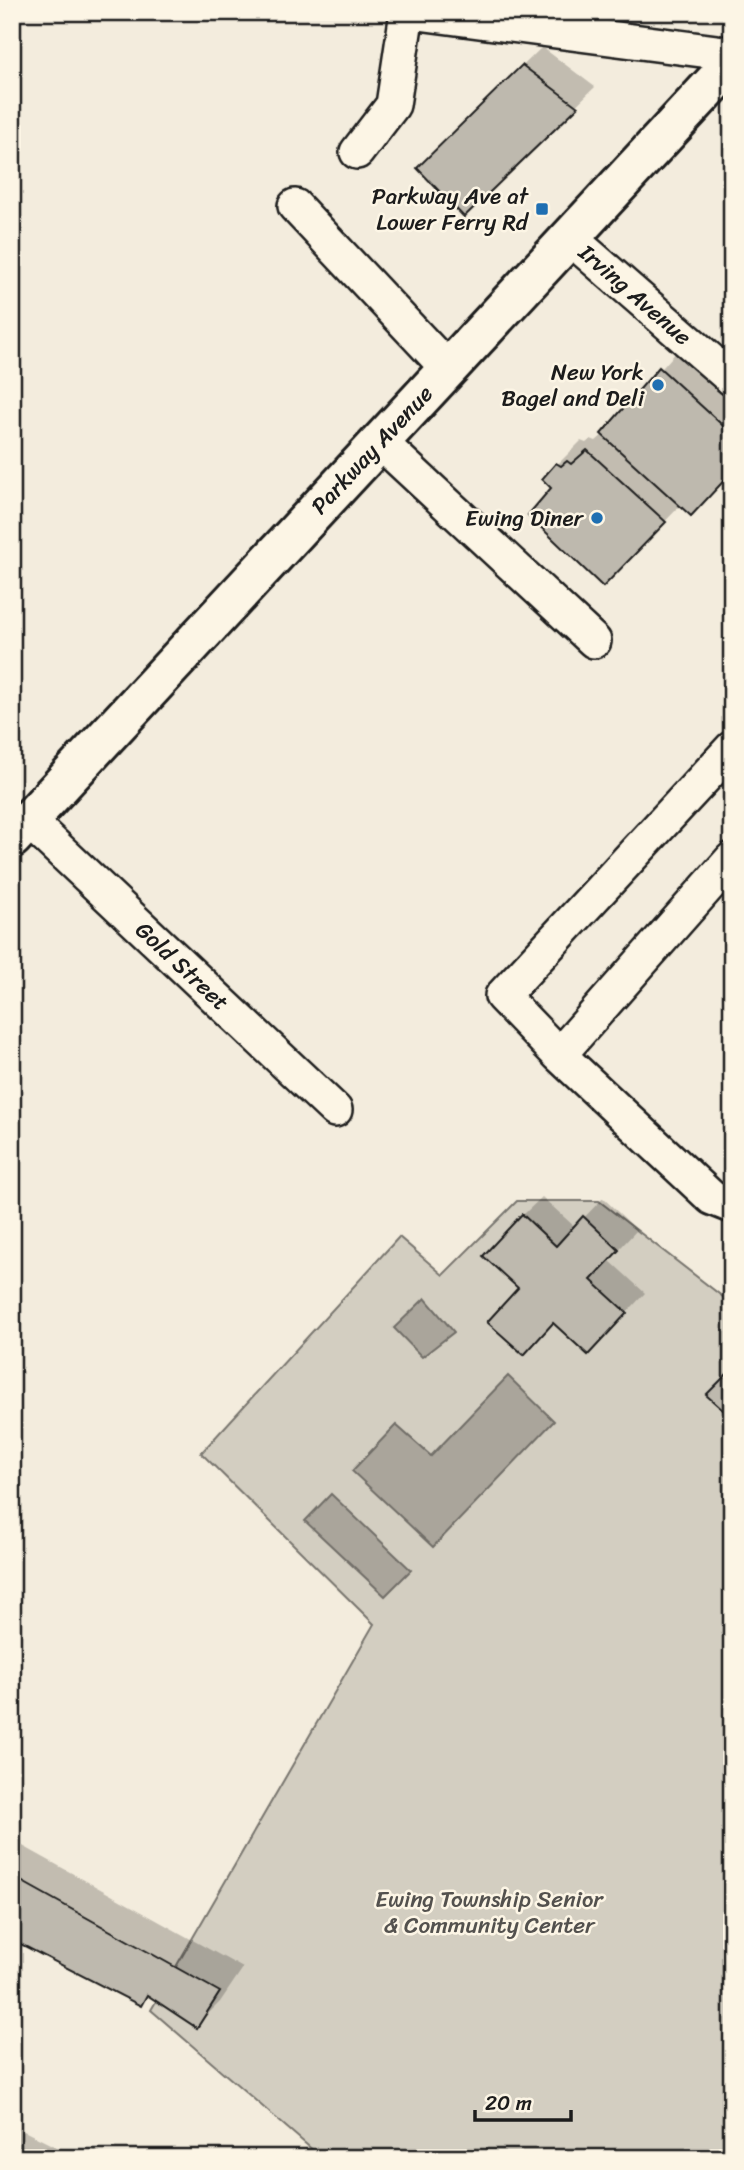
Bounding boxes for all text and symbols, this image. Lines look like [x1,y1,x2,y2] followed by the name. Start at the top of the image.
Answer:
[372,176,530,243] place label: Parkway Ave at Lower Ferry Rd
[534,201,550,217] marker: Parkway Ave at Lower Ferry Rd
[568,233,701,356] street label: Irving Avenue
[501,352,645,419] place label: New York Bagel and Deli
[300,375,444,525] street label: Parkway Avenue
[650,377,666,393] marker: New York Bagel and Deli
[465,498,585,539] place label: Ewing Diner
[589,510,605,526] marker: Ewing Diner
[125,911,239,1021] street label: Gold Street
[375,1879,604,1946] park label: Ewing Township Senior & Community Center
[475,2079,571,2123] scale bar
[485,2084,532,2122] text: 20 m

